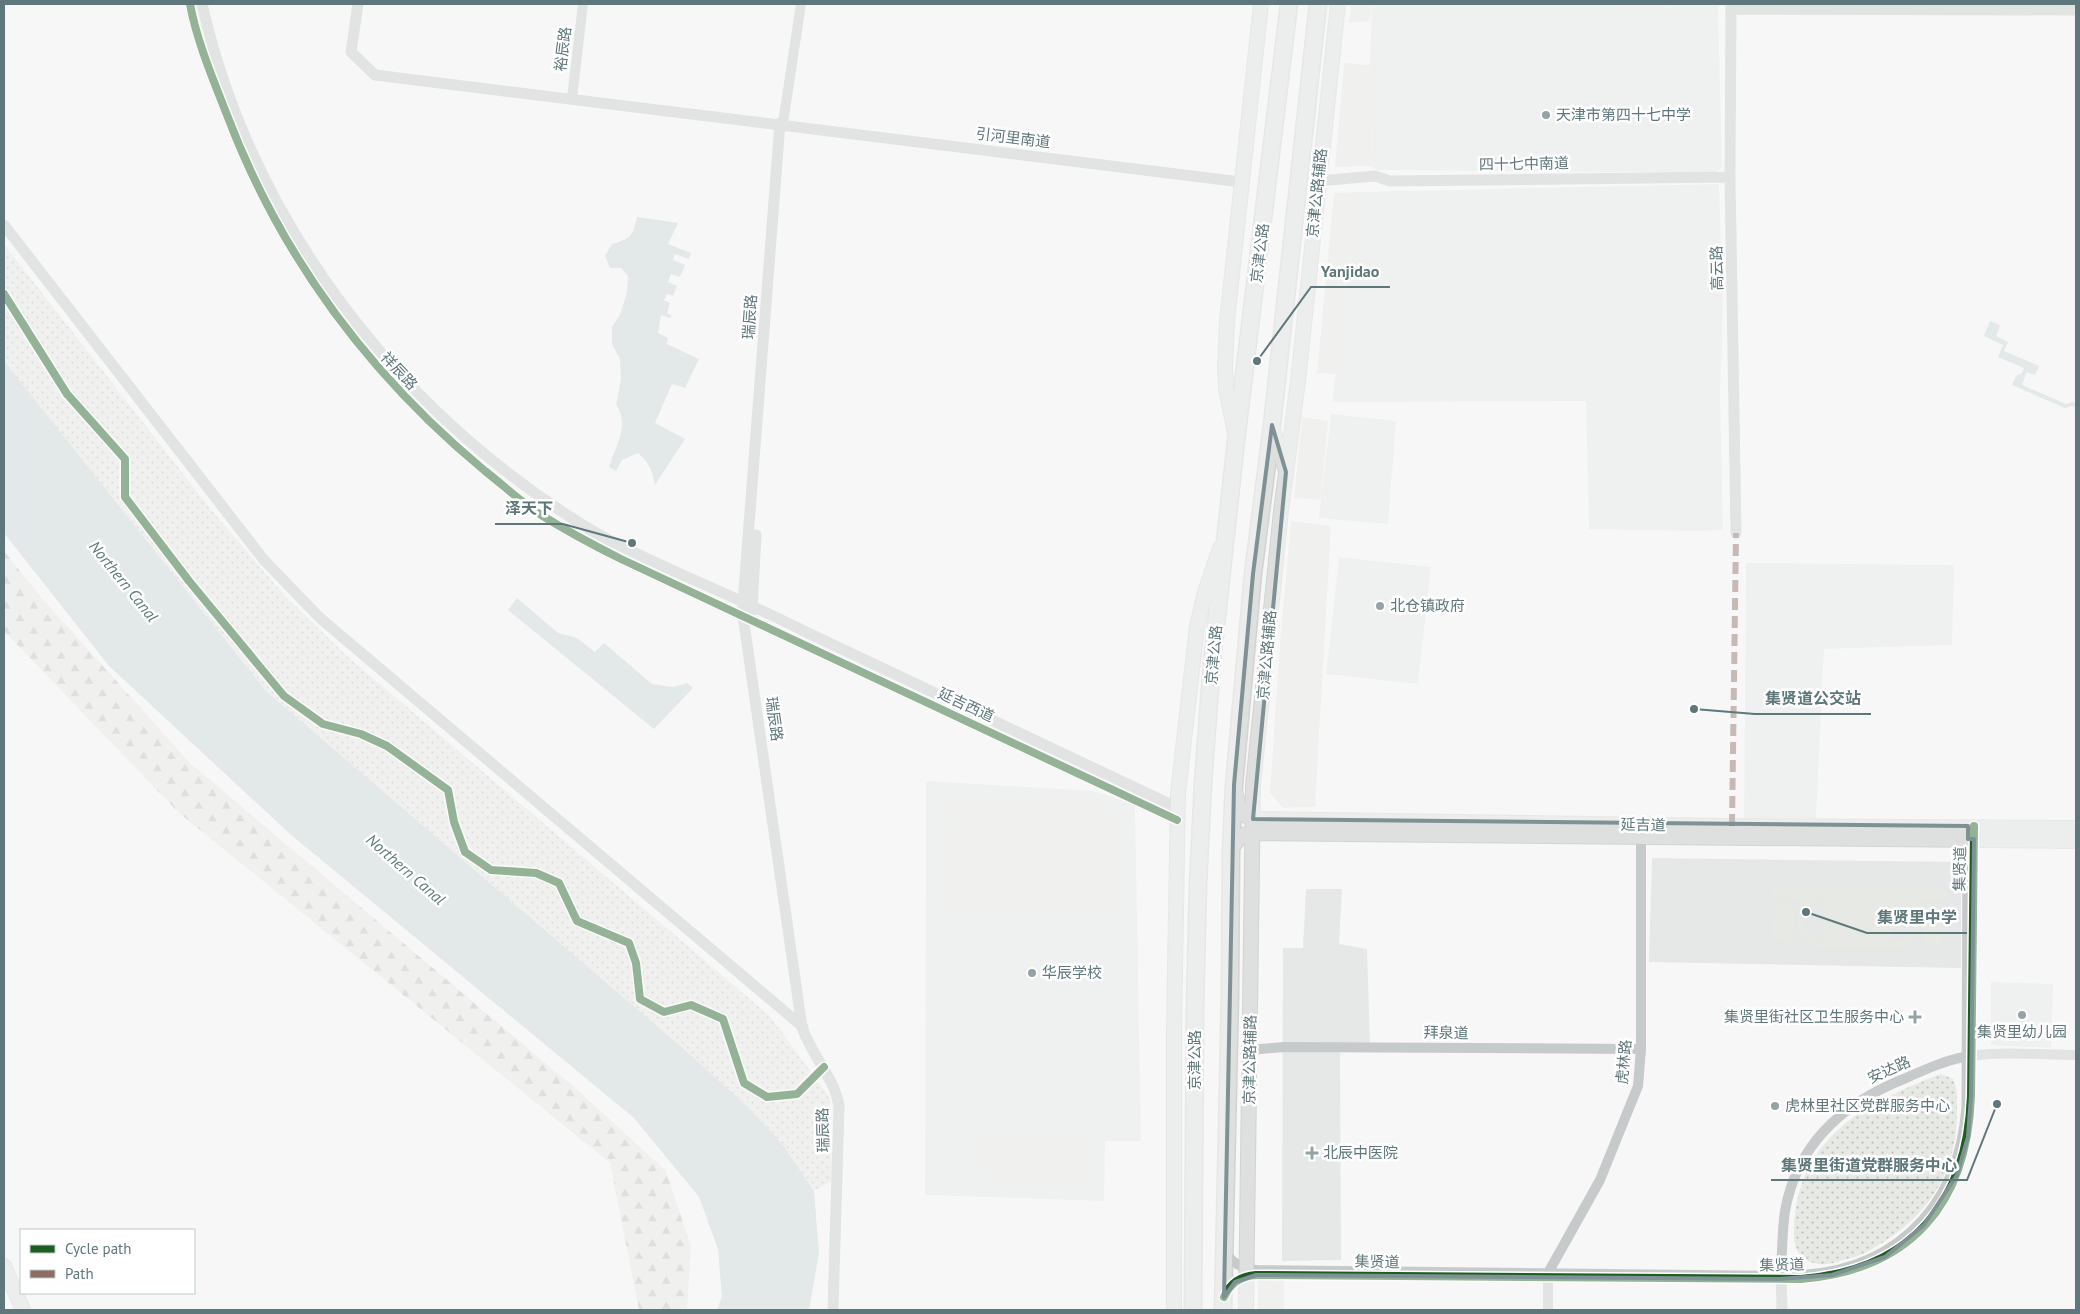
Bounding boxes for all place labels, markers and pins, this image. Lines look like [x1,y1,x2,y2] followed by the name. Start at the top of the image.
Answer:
[1556,105,1691,124] place label: 天津市第四十七中学
[1540,109,1552,121] marker: 天津市第四十七中学
[1311,256,1390,287] callout: Yanjidao
[495,493,563,524] callout: 泽天下
[1390,596,1465,615] place label: 北仓镇政府
[1374,600,1386,612] marker: 北仓镇政府
[1755,683,1871,714] callout: 集贤道公交站
[1867,902,1967,933] callout: 集贤里中学
[1042,963,1102,982] place label: 华辰学校
[1026,967,1038,979] marker: 华辰学校
[1724,1007,1904,1026] place label: 集贤里街社区卫生服务中心
[2016,1009,2028,1021] marker: 集贤里幼儿园
[1908,1010,1922,1024] marker: 集贤里街社区卫生服务中心
[1977,1022,2067,1041] place label: 集贤里幼儿园
[1785,1096,1950,1115] place label: 虎林里社区党群服务中心
[1769,1100,1781,1112] marker: 虎林里社区党群服务中心
[1323,1143,1398,1162] place label: 北辰中医院
[1305,1146,1319,1160] marker: 北辰中医院
[1771,1149,1967,1180] callout: 集贤里街道党群服务中心

